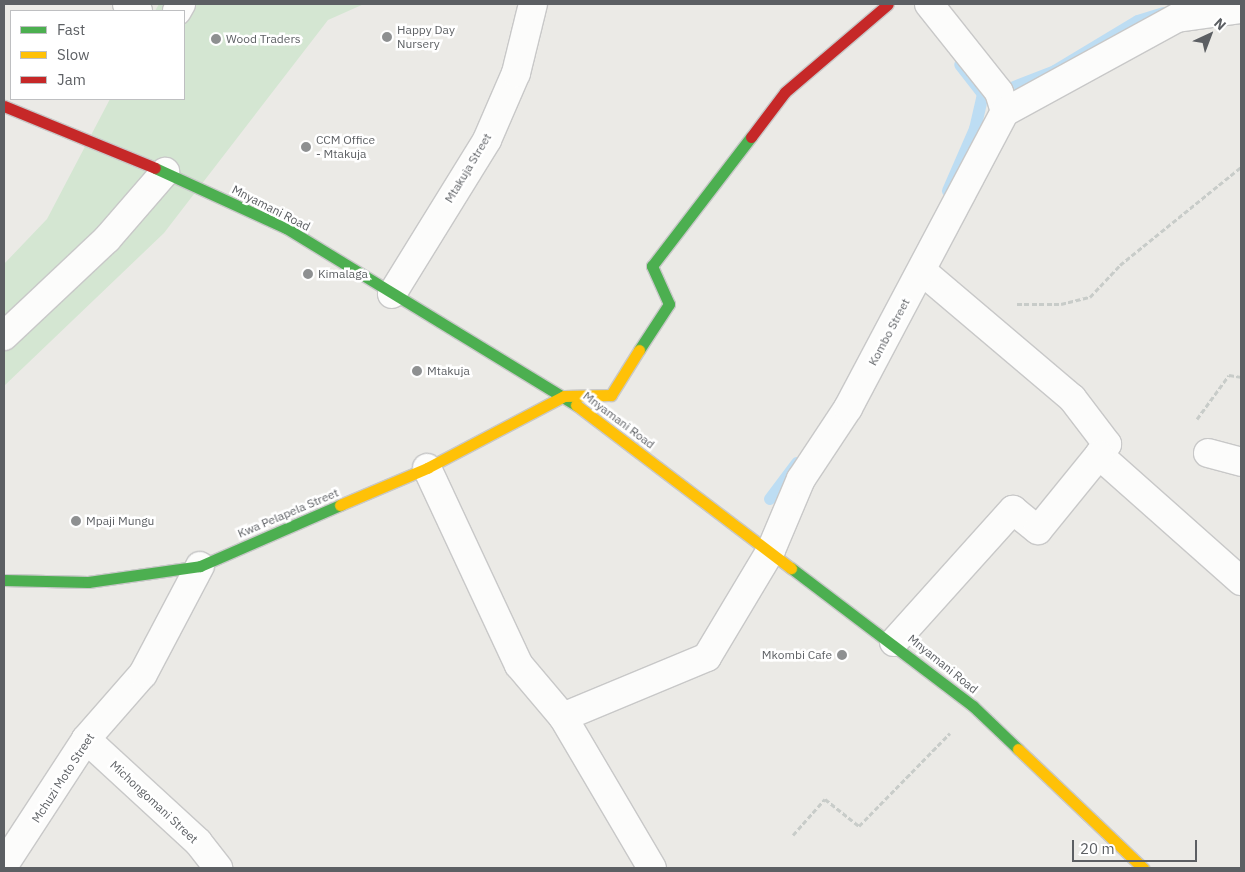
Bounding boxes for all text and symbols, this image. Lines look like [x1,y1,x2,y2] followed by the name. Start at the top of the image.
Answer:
[10,10,185,100] legend
[1185,10,1235,60] north arrow
[1210,14,1230,34] text: N
[57,20,85,39] text: Fast
[397,23,455,51] place label: Happy Day Nursery
[381,31,393,43] marker: Happy Day Nursery
[226,32,301,46] place label: Wood Traders
[210,33,222,45] marker: Wood Traders
[57,45,90,64] text: Slow
[57,70,86,89] text: Jam
[442,131,494,205] street label: Mtakuja Street
[316,133,375,161] place label: CCM Office - Mtakuja
[300,141,312,153] marker: CCM Office - Mtakuja
[230,182,312,234] street label: Mnyamani Road
[318,267,368,281] place label: Kimalaga
[302,268,314,280] marker: Kimalaga
[865,296,913,368] street label: Kombo Street
[427,364,470,378] place label: Mtakuja
[411,365,423,377] marker: Mtakuja
[580,388,658,452] street label: Mnyamani Road
[235,485,341,541] street label: Kwa Pelapela Street
[86,514,154,528] place label: Mpaji Mungu
[70,515,82,527] marker: Mpaji Mungu
[905,631,981,697] street label: Mnyamani Road
[762,648,832,662] place label: Mkombi Cafe
[836,649,848,661] marker: Mkombi Cafe
[29,731,97,825] street label: Mchuzi Moto Street
[107,758,201,846] street label: Michongomani Street
[1075,830,1200,862] scale bar
[1080,839,1115,858] text: 20 m

